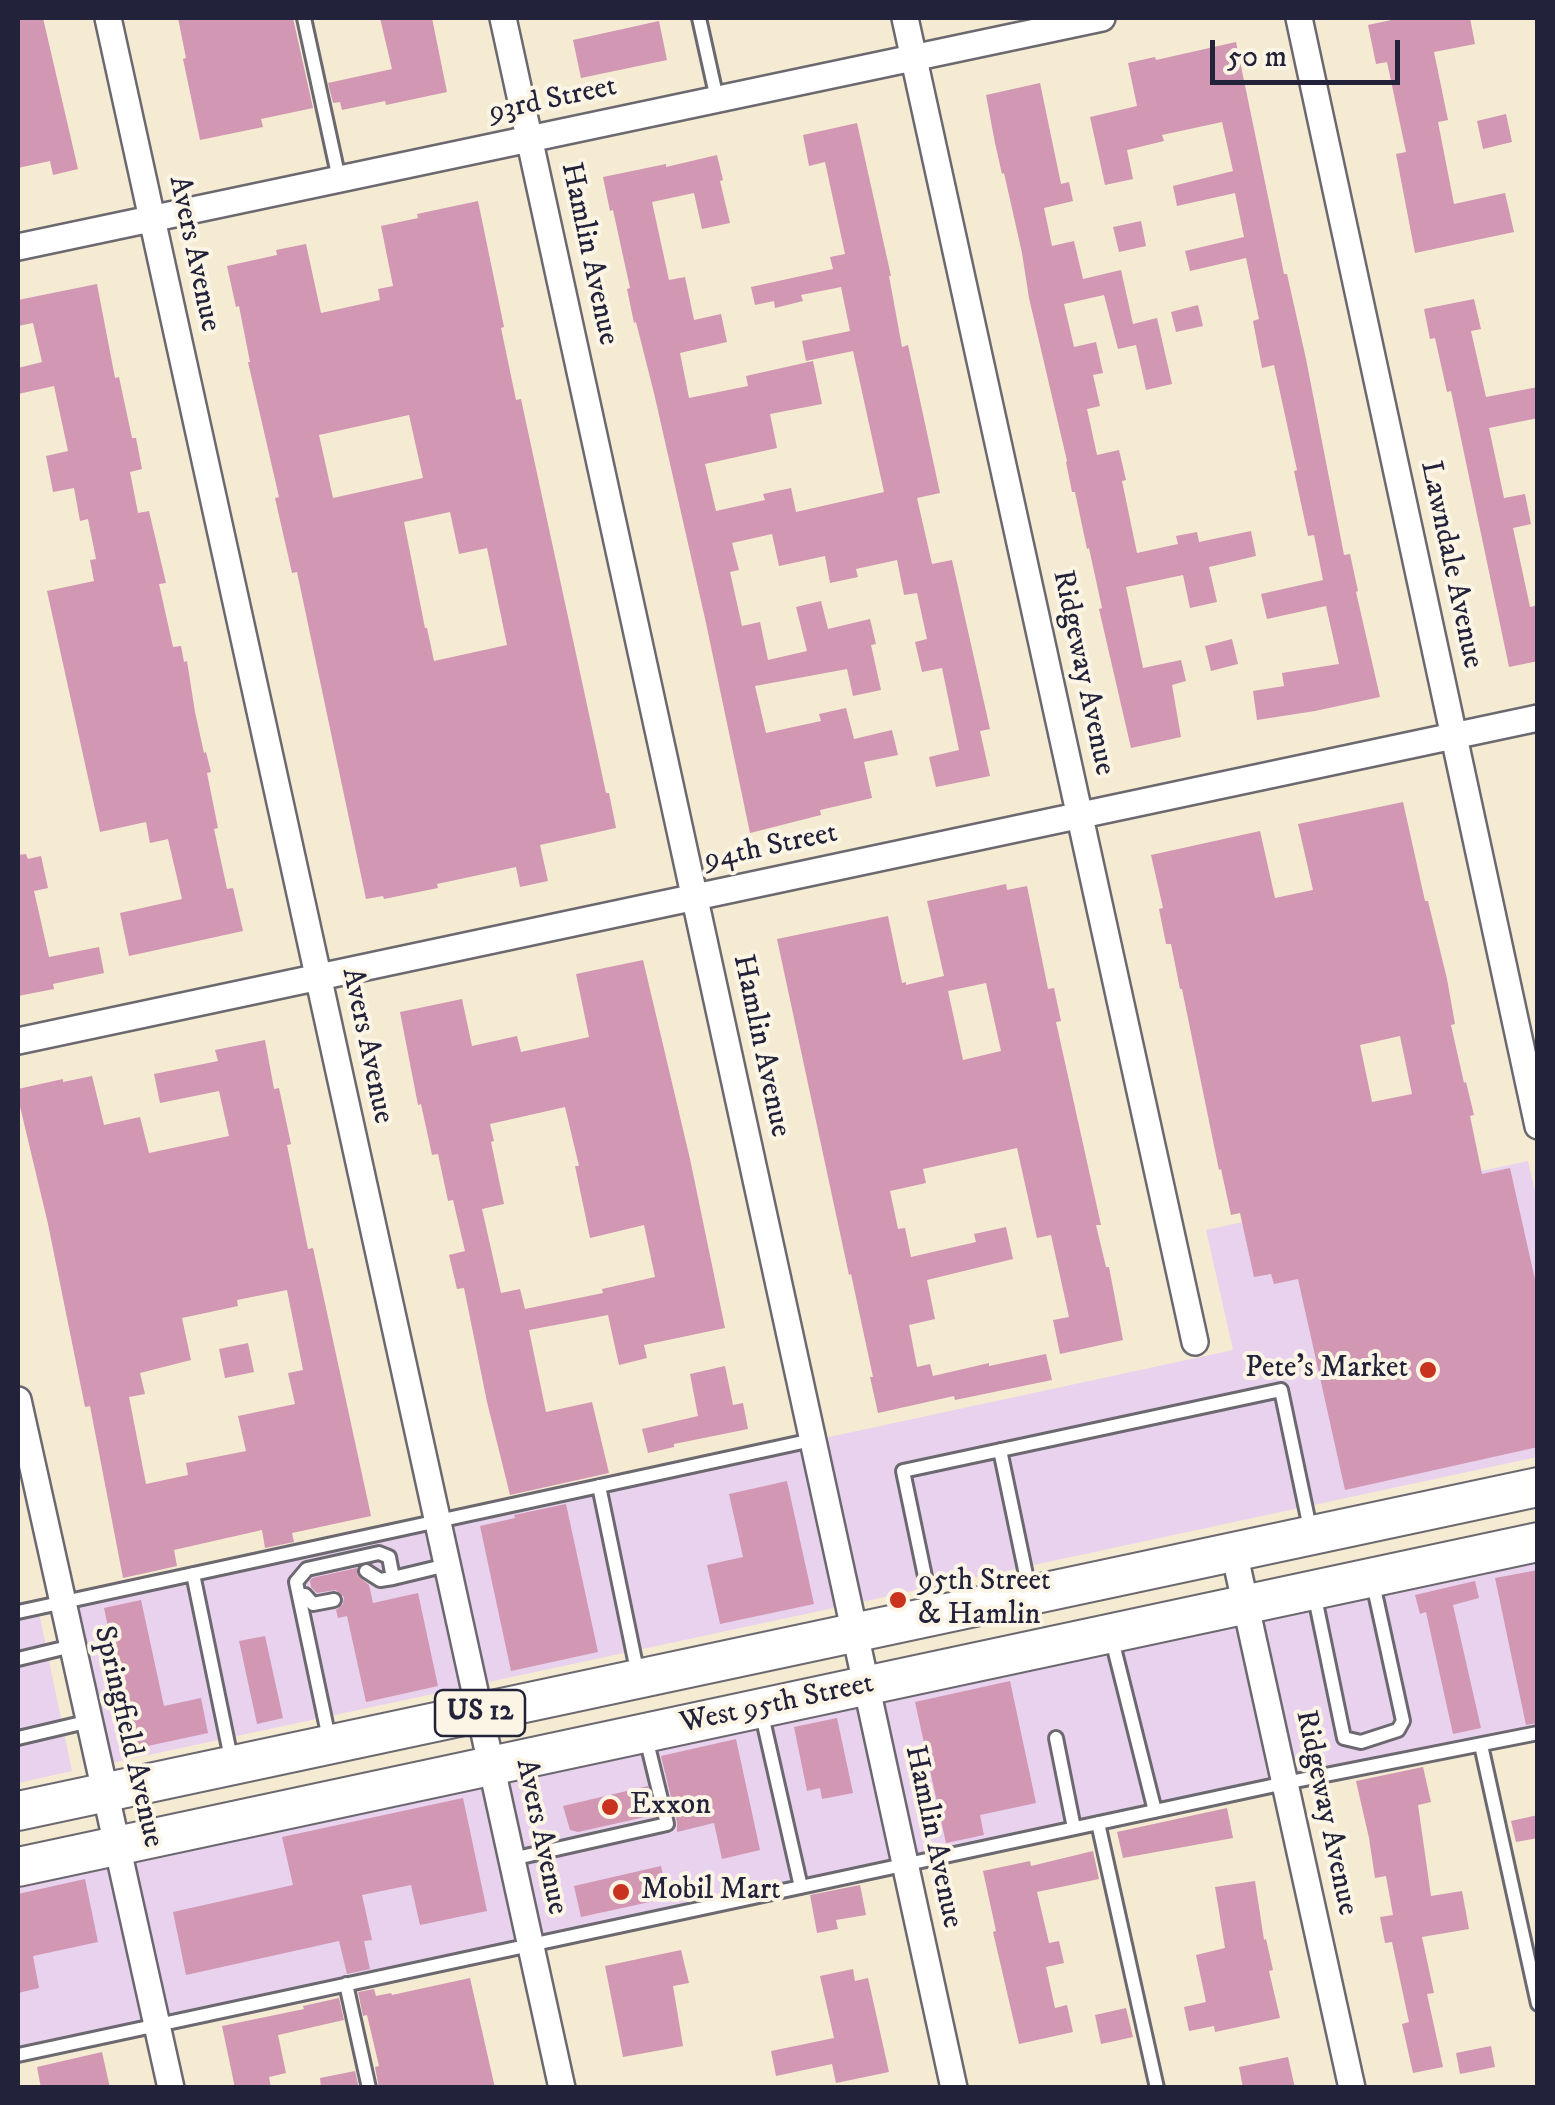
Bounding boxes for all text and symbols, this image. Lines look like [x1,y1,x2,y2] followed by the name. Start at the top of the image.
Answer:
[1215,20,1405,82] scale bar
[1227,39,1287,76] text: 50 m
[486,70,620,132] street label: 93rd Street
[551,159,625,349] street label: Hamlin Avenue
[159,173,227,335] street label: Avers Avenue
[1410,458,1490,672] street label: Lawndale Avenue
[1043,567,1121,779] street label: Ridgeway Avenue
[701,816,841,880] street label: 94th Street
[723,951,797,1141] street label: Hamlin Avenue
[332,965,400,1127] street label: Avers Avenue
[1245,1352,1408,1388] place label: Pete's Market
[1417,1359,1439,1381] marker: Pete's Market
[918,1565,1051,1636] place label: 95th Street & Hamlin
[887,1589,909,1611] marker: 95th Street & Hamlin
[84,1623,170,1851] street label: Springfield Avenue
[677,1667,877,1743] street label: West 95th Street
[435,1690,525,1736] road number: US 12
[1286,1707,1364,1919] street label: Ridgeway Avenue
[895,1742,969,1932] street label: Hamlin Avenue
[506,1756,574,1918] street label: Avers Avenue
[630,1789,711,1825] place label: Exxon
[599,1796,621,1818] marker: Exxon
[641,1874,781,1910] place label: Mobil Mart
[610,1881,632,1903] marker: Mobil Mart

